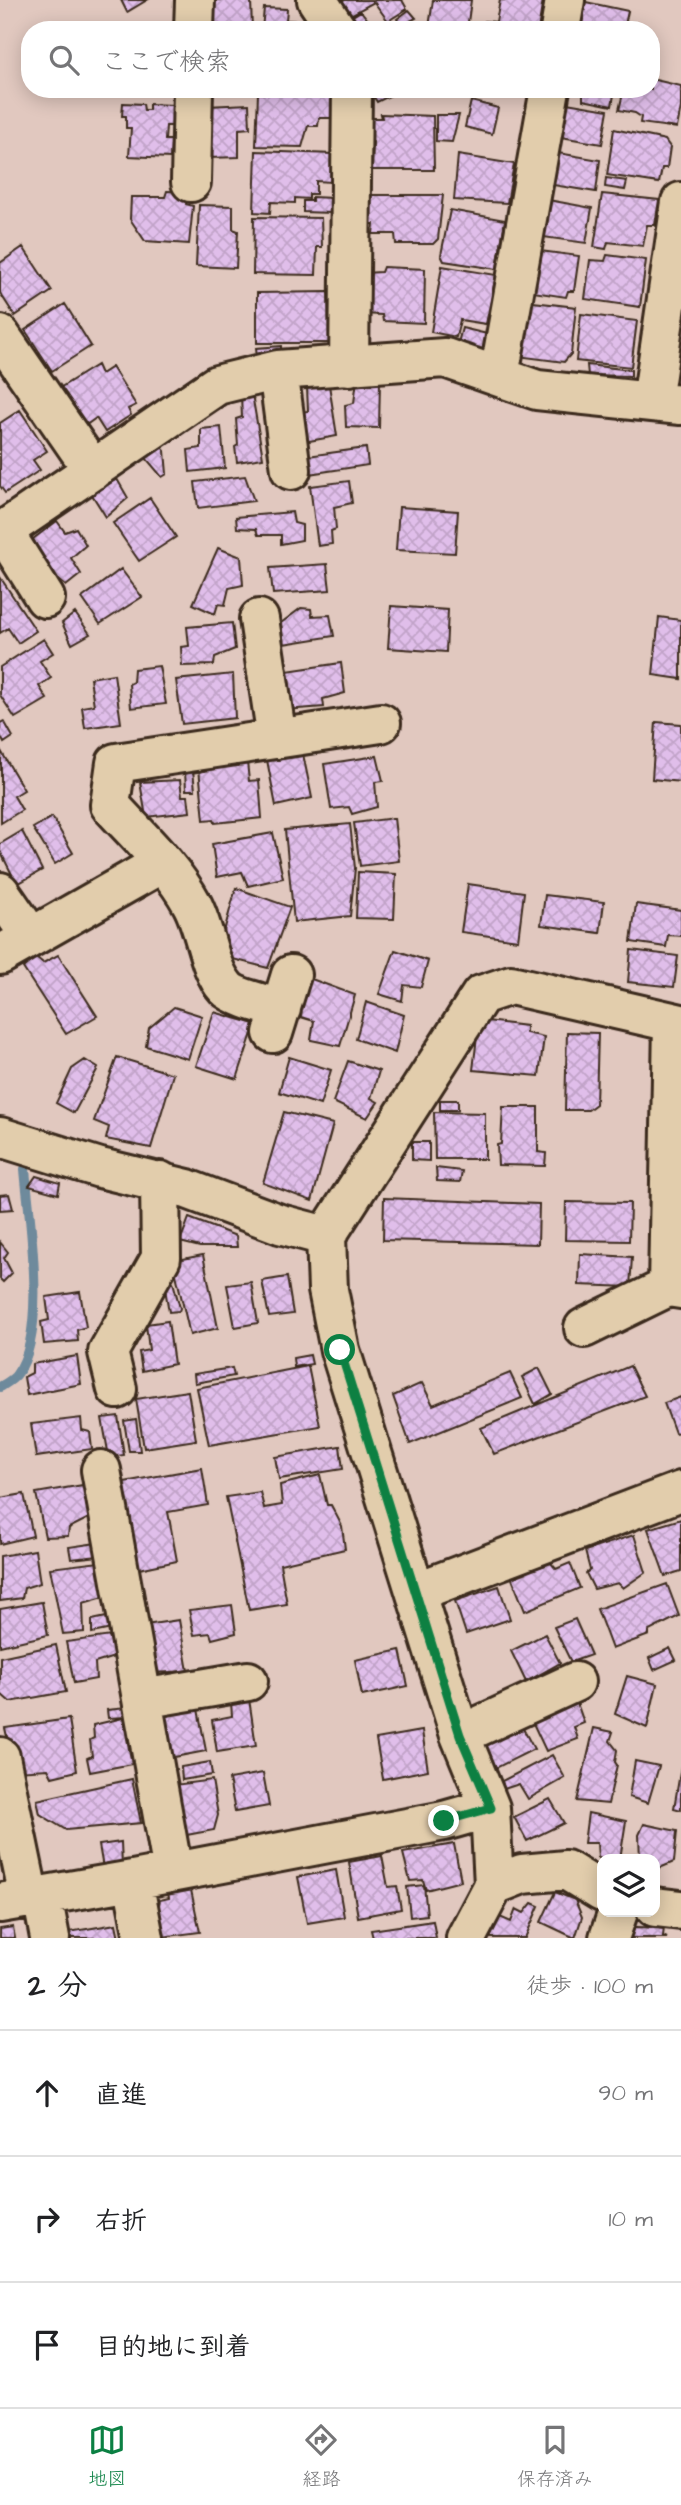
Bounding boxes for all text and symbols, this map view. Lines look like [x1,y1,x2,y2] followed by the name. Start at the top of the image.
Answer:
[21,21,660,98] search box
[45,41,83,79] icon: search
[101,44,231,80] text: ここで検索
[324,1334,355,1365] route start
[428,1805,459,1836] route end
[597,1854,660,1917] map controls
[597,1854,660,1917] button: layers
[28,1965,87,2007] text: 2 分
[526,1970,653,2002] text: 徒歩 · 100 m
[28,2074,66,2112] icon: ahead
[95,2077,147,2113] text: 直進
[598,2077,653,2109] text: 90 m
[28,2200,66,2238] icon: right
[95,2203,147,2239] text: 右折
[608,2203,653,2235] text: 10 m
[28,2326,66,2364] icon: arrive
[95,2329,251,2365] text: 目的地に到着
[88,2421,126,2493] tab: 地図
[302,2421,341,2493] tab: 経路
[517,2421,593,2493] tab: 保存済み

